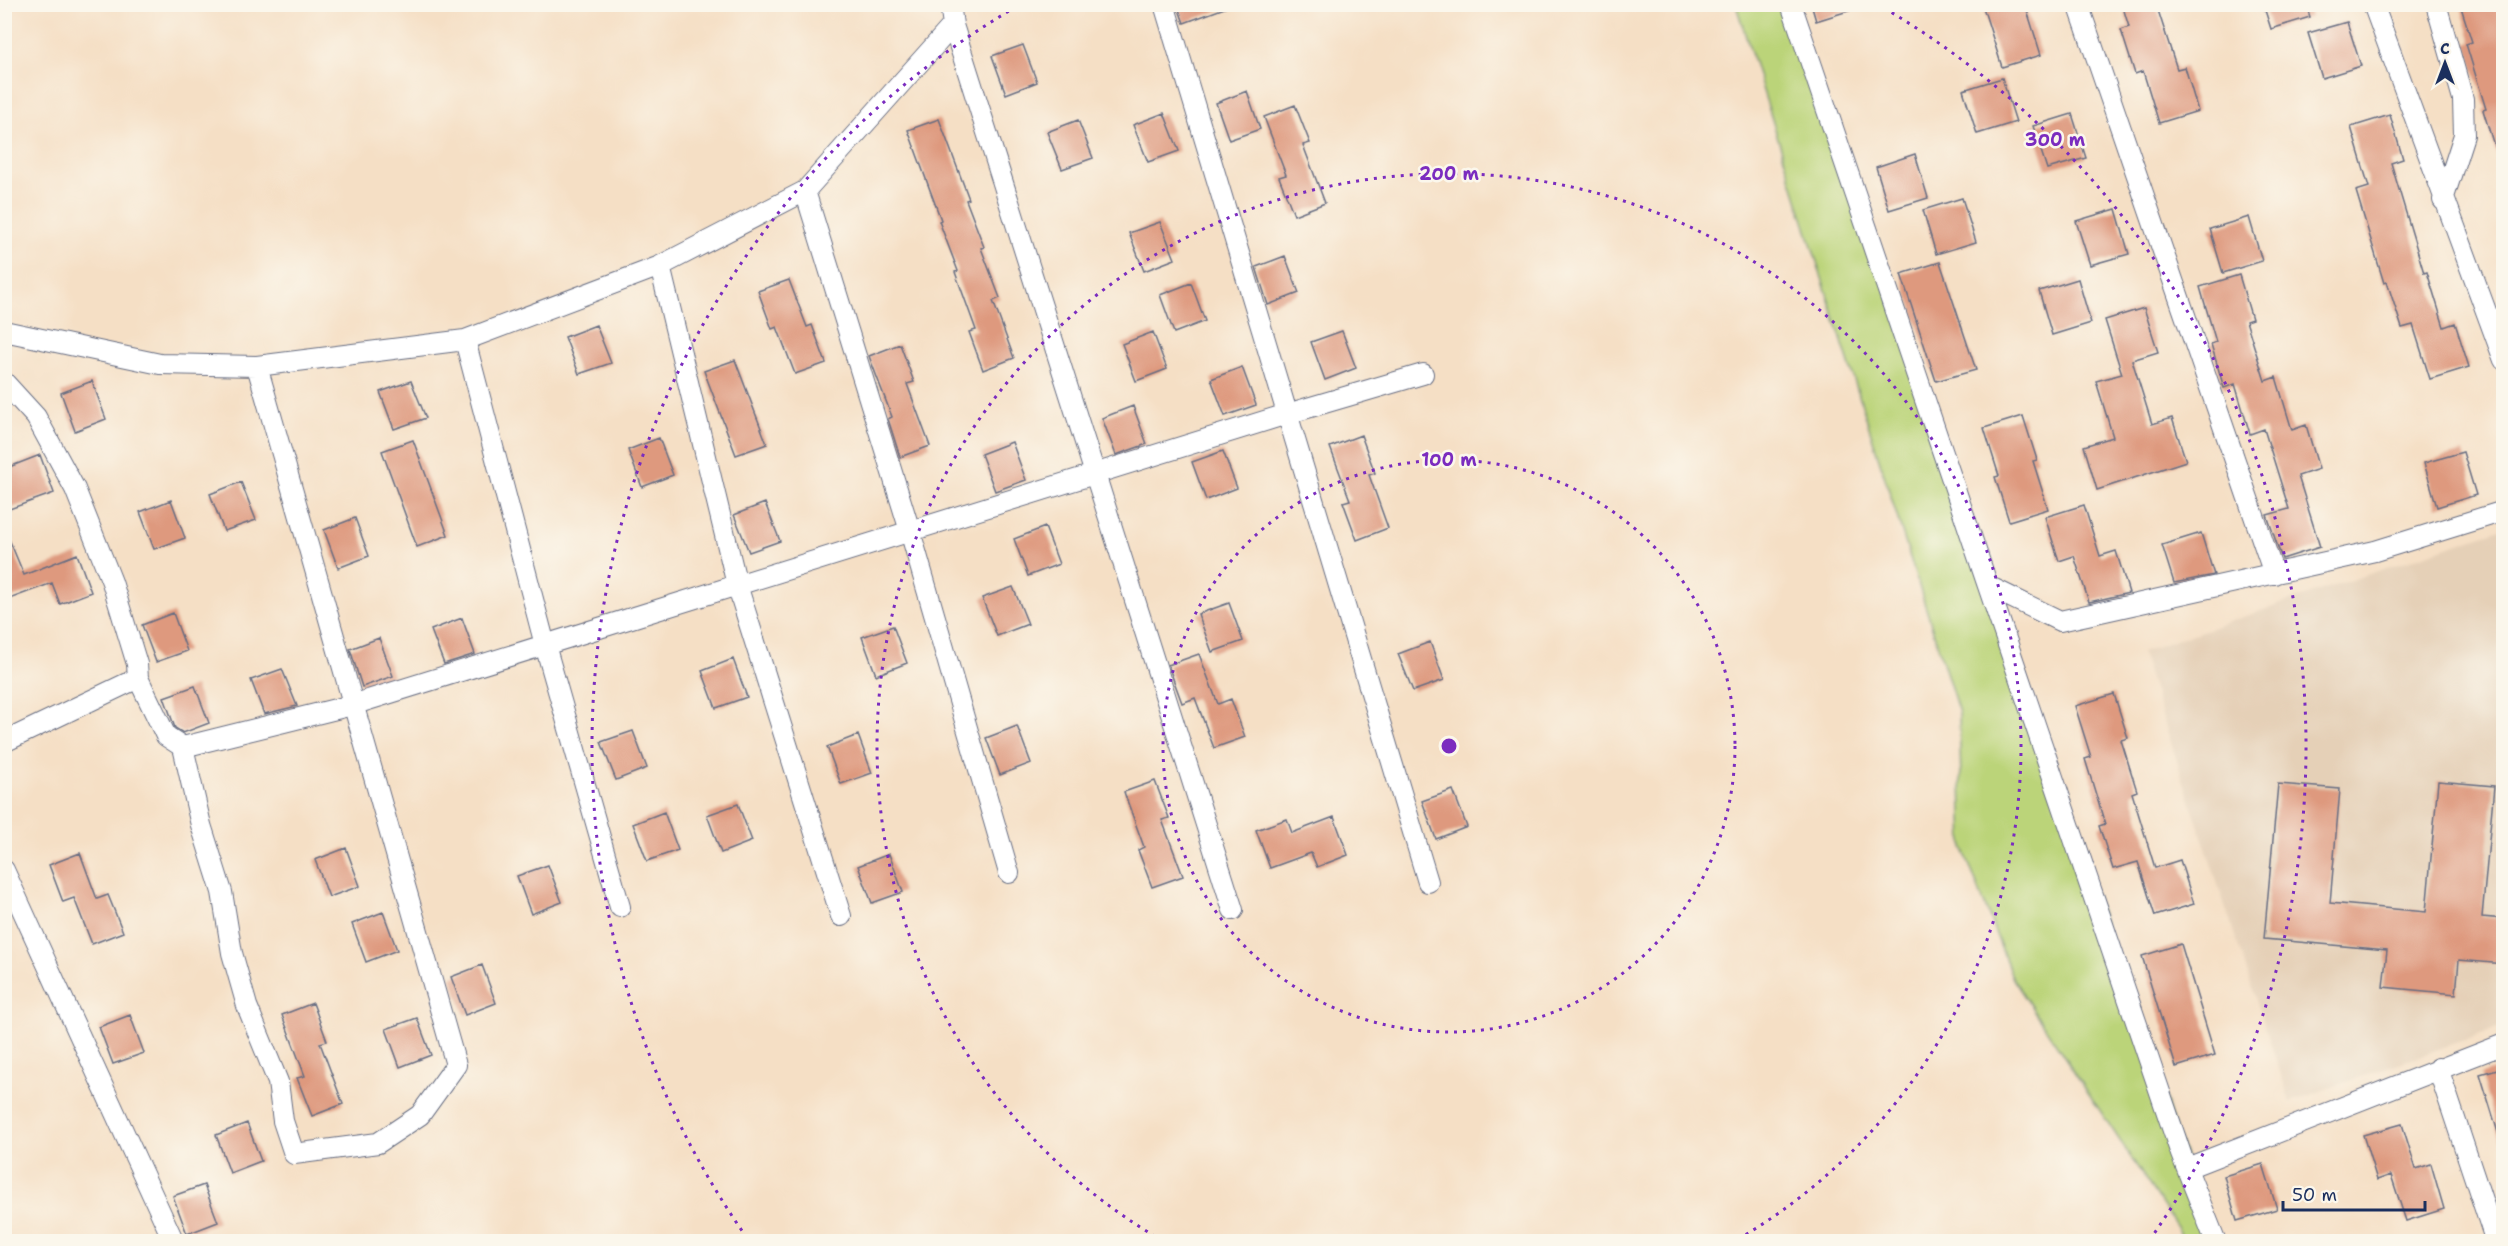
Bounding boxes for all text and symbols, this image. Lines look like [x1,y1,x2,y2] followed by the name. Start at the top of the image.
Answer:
[2415,33,2475,93] north arrow
[2440,38,2450,59] text: С
[2025,128,2086,152] text: 300 m
[1419,162,1480,186] text: 200 m
[1421,448,1477,472] text: 100 m
[1439,736,1459,756] centre of rings
[2283,1174,2426,1212] scale bar
[2292,1183,2337,1207] text: 50 m

